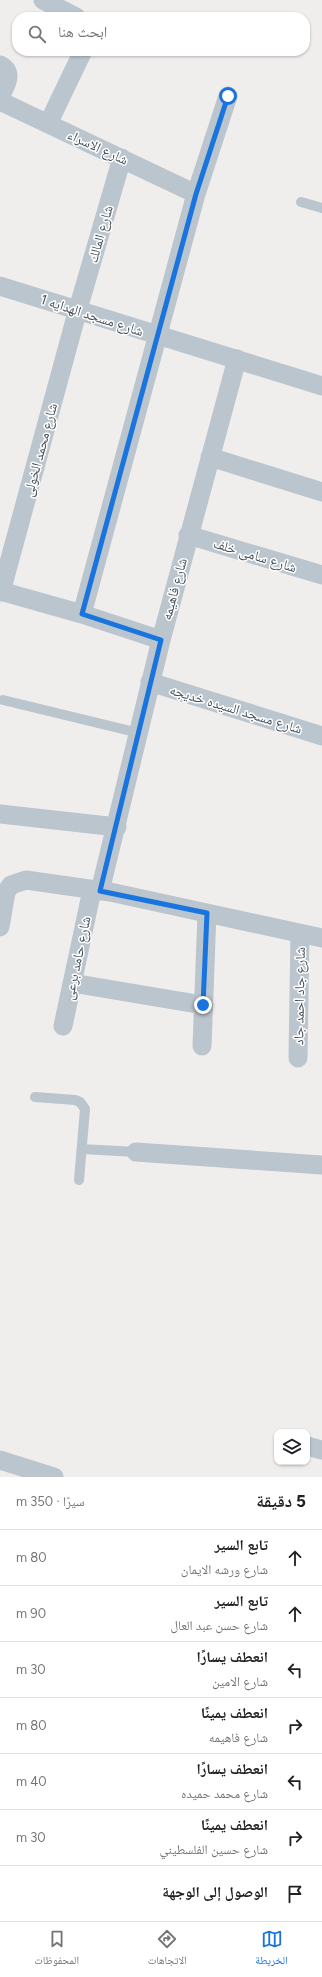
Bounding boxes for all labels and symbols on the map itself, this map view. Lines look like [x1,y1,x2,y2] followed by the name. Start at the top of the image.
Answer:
[219,87,237,105] route start
[64,126,131,170] street label: شارع الاسراء
[84,203,118,265] street label: شارع المالك
[38,291,145,341] street label: شارع مسجد الهدايه 1
[20,401,62,499] street label: شارع محمد الخولى
[211,535,298,577] street label: شارع سامى خلف
[158,556,192,622] street label: شارع فاهيمه
[167,681,304,739] street label: شارع مسجد السيده خديجه
[60,915,96,1002] street label: شارع حامد برعى
[290,947,310,1045] street label: شارع جاد احمد جاد
[194,996,212,1014] route end

